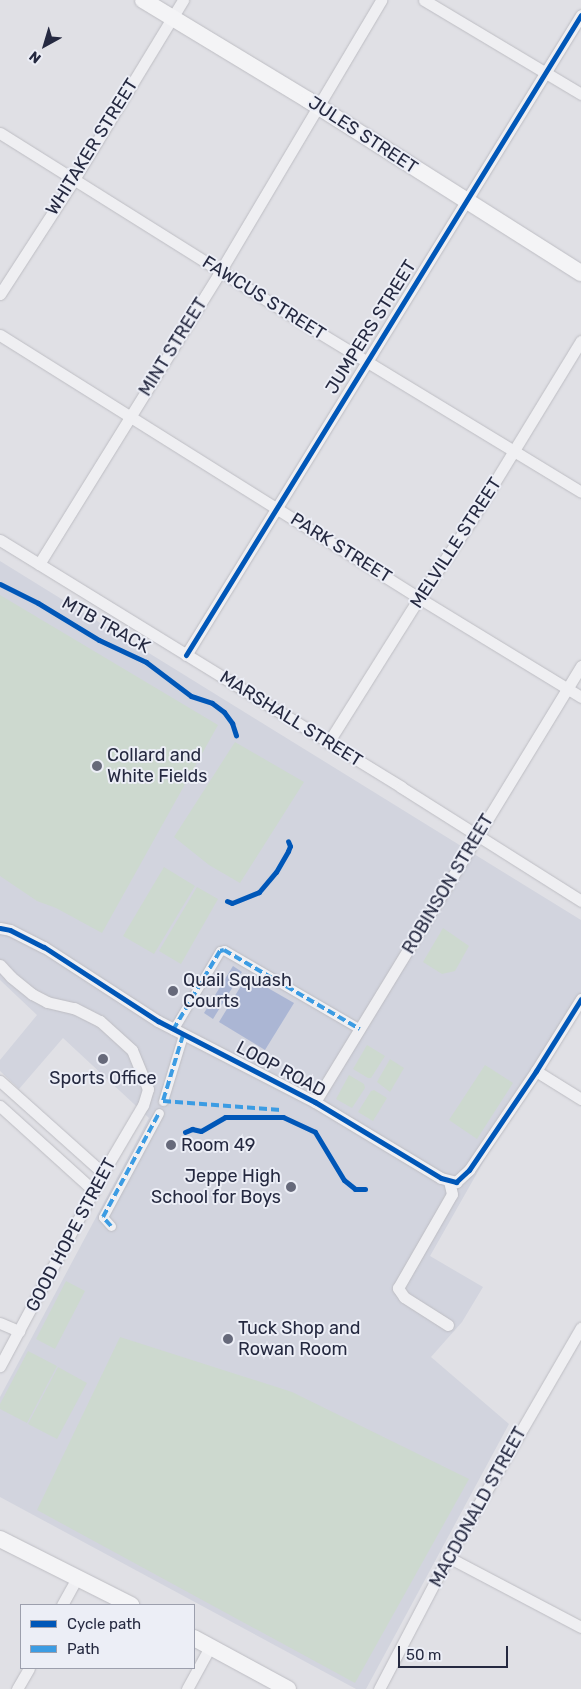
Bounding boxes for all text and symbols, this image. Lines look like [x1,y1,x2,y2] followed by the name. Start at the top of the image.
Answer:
[20,20,70,70] north arrow
[26,47,45,67] text: N
[41,75,143,219] street label: WHITAKER STREET
[304,92,422,178] street label: JULES STREET
[198,251,330,345] street label: FAWCUS STREET
[321,256,421,398] street label: JUMPERS STREET
[134,294,212,400] street label: MINT STREET
[406,474,506,612] street label: MELVILLE STREET
[286,508,396,588] street label: PARK STREET
[58,592,154,658] street label: MTB TRACK
[216,666,366,772] street label: MARSHALL STREET
[107,745,207,788] place label: Collard and White Fields
[91,760,103,772] marker: Collard and White Fields
[398,810,498,958] street label: ROBINSON STREET
[183,970,292,1012] place label: Quail Squash Courts
[167,985,179,997] marker: Quail Squash Courts
[232,1036,330,1102] street label: LOOP ROAD
[97,1053,109,1065] marker: Sports Office
[49,1067,157,1089] place label: Sports Office
[181,1134,255,1156] place label: Room 49
[165,1139,177,1151] marker: Room 49
[21,1154,121,1316] street label: GOOD HOPE STREET
[150,1166,281,1208] place label: Jeppe High School for Boys
[285,1181,297,1193] marker: Jeppe High School for Boys
[238,1318,361,1360] place label: Tuck Shop and Rowan Room
[222,1333,234,1345] marker: Tuck Shop and Rowan Room
[425,1423,531,1591] street label: MACDONALD STREET
[20,1604,195,1669] legend
[67,1615,141,1633] text: Cycle path
[401,1636,511,1668] scale bar
[67,1640,100,1658] text: Path
[406,1646,441,1664] text: 50 m

